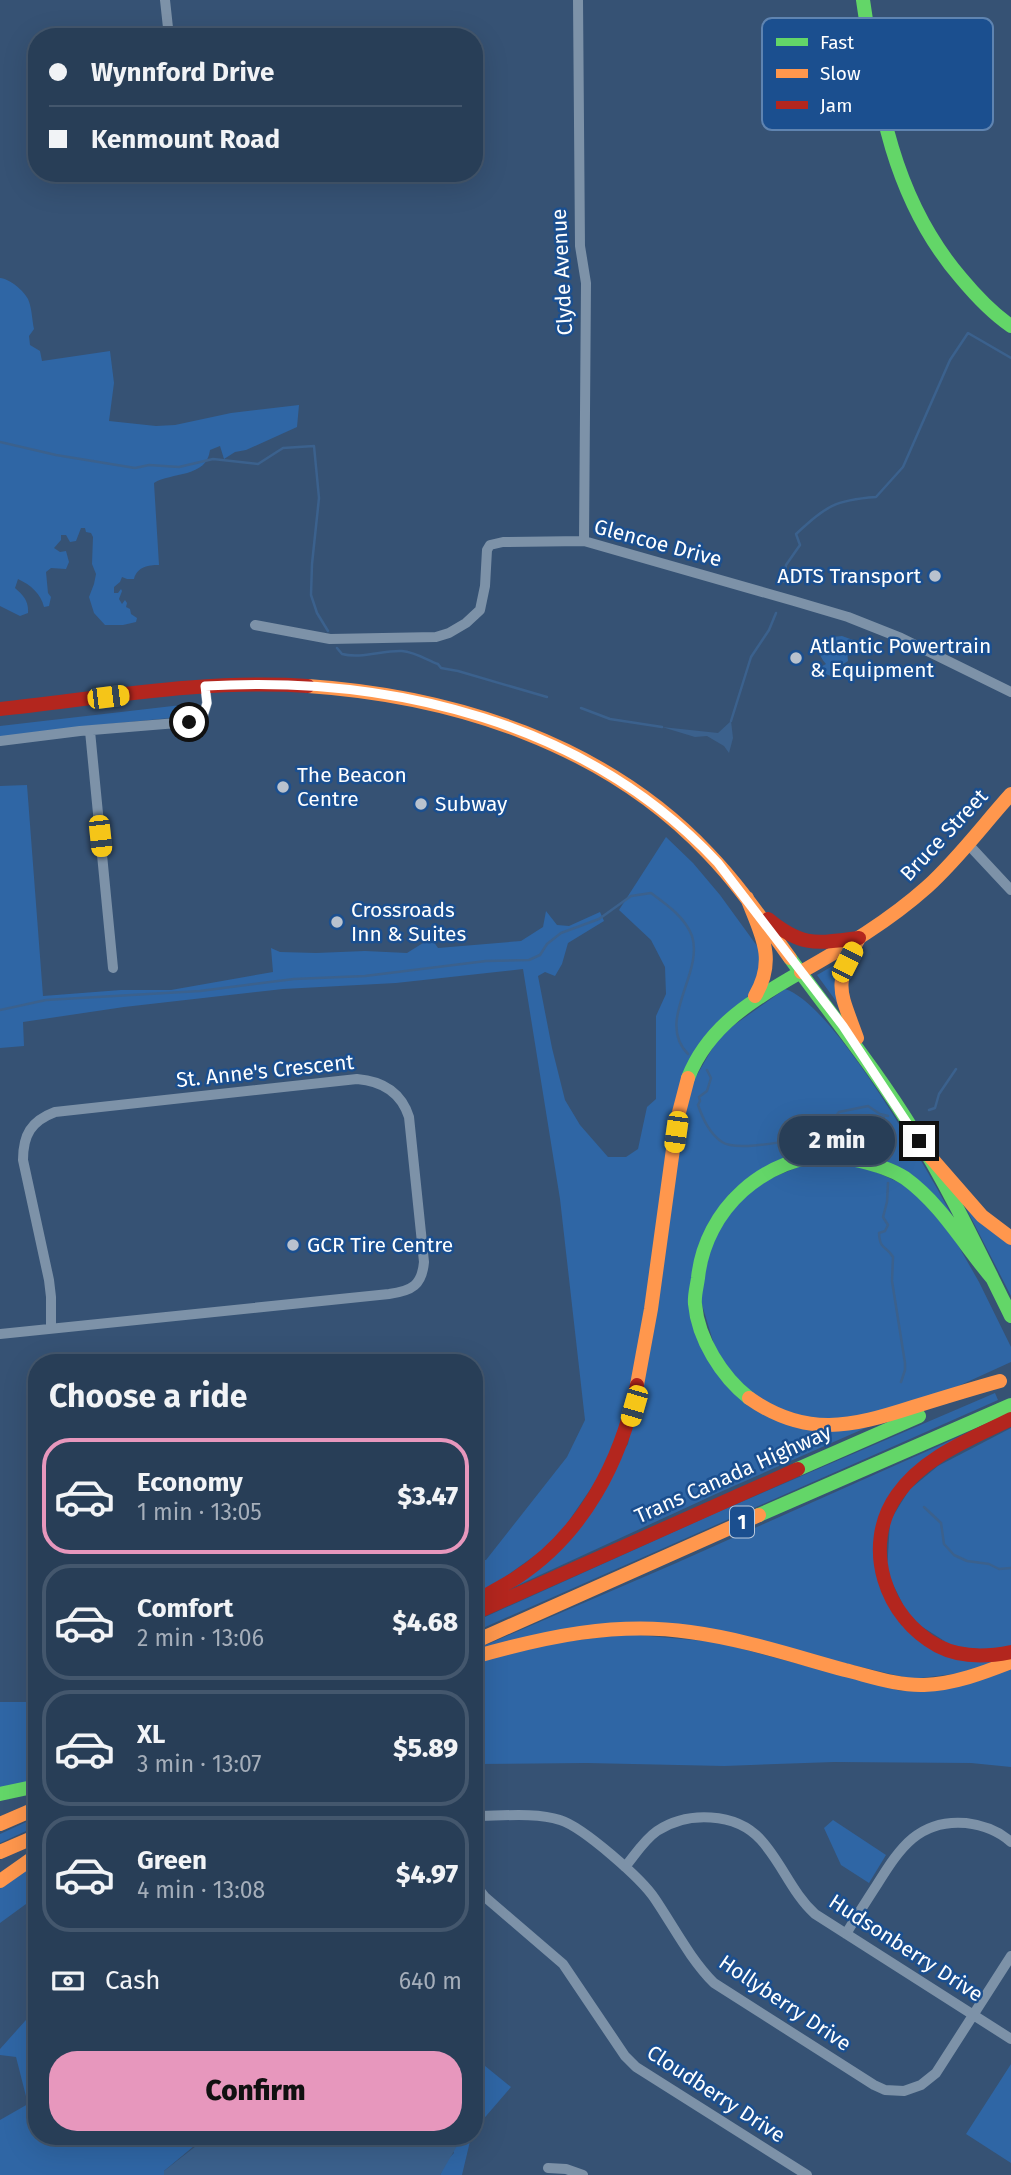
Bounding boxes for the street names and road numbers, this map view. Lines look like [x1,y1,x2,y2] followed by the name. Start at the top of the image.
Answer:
[546,208,578,336] street label: Clyde Avenue
[591,513,725,573] street label: Glencoe Drive
[895,783,994,887] street label: Bruce Street
[175,1049,356,1093] street label: St. Anne's Crescent
[631,1419,836,1529] street label: Trans Canada Highway
[730,1506,754,1538] road number: 1
[824,1888,988,2008] street label: Hudsonberry Drive
[714,1949,856,2057] street label: Hollyberry Drive
[642,2040,790,2148] street label: Cloudberry Drive

